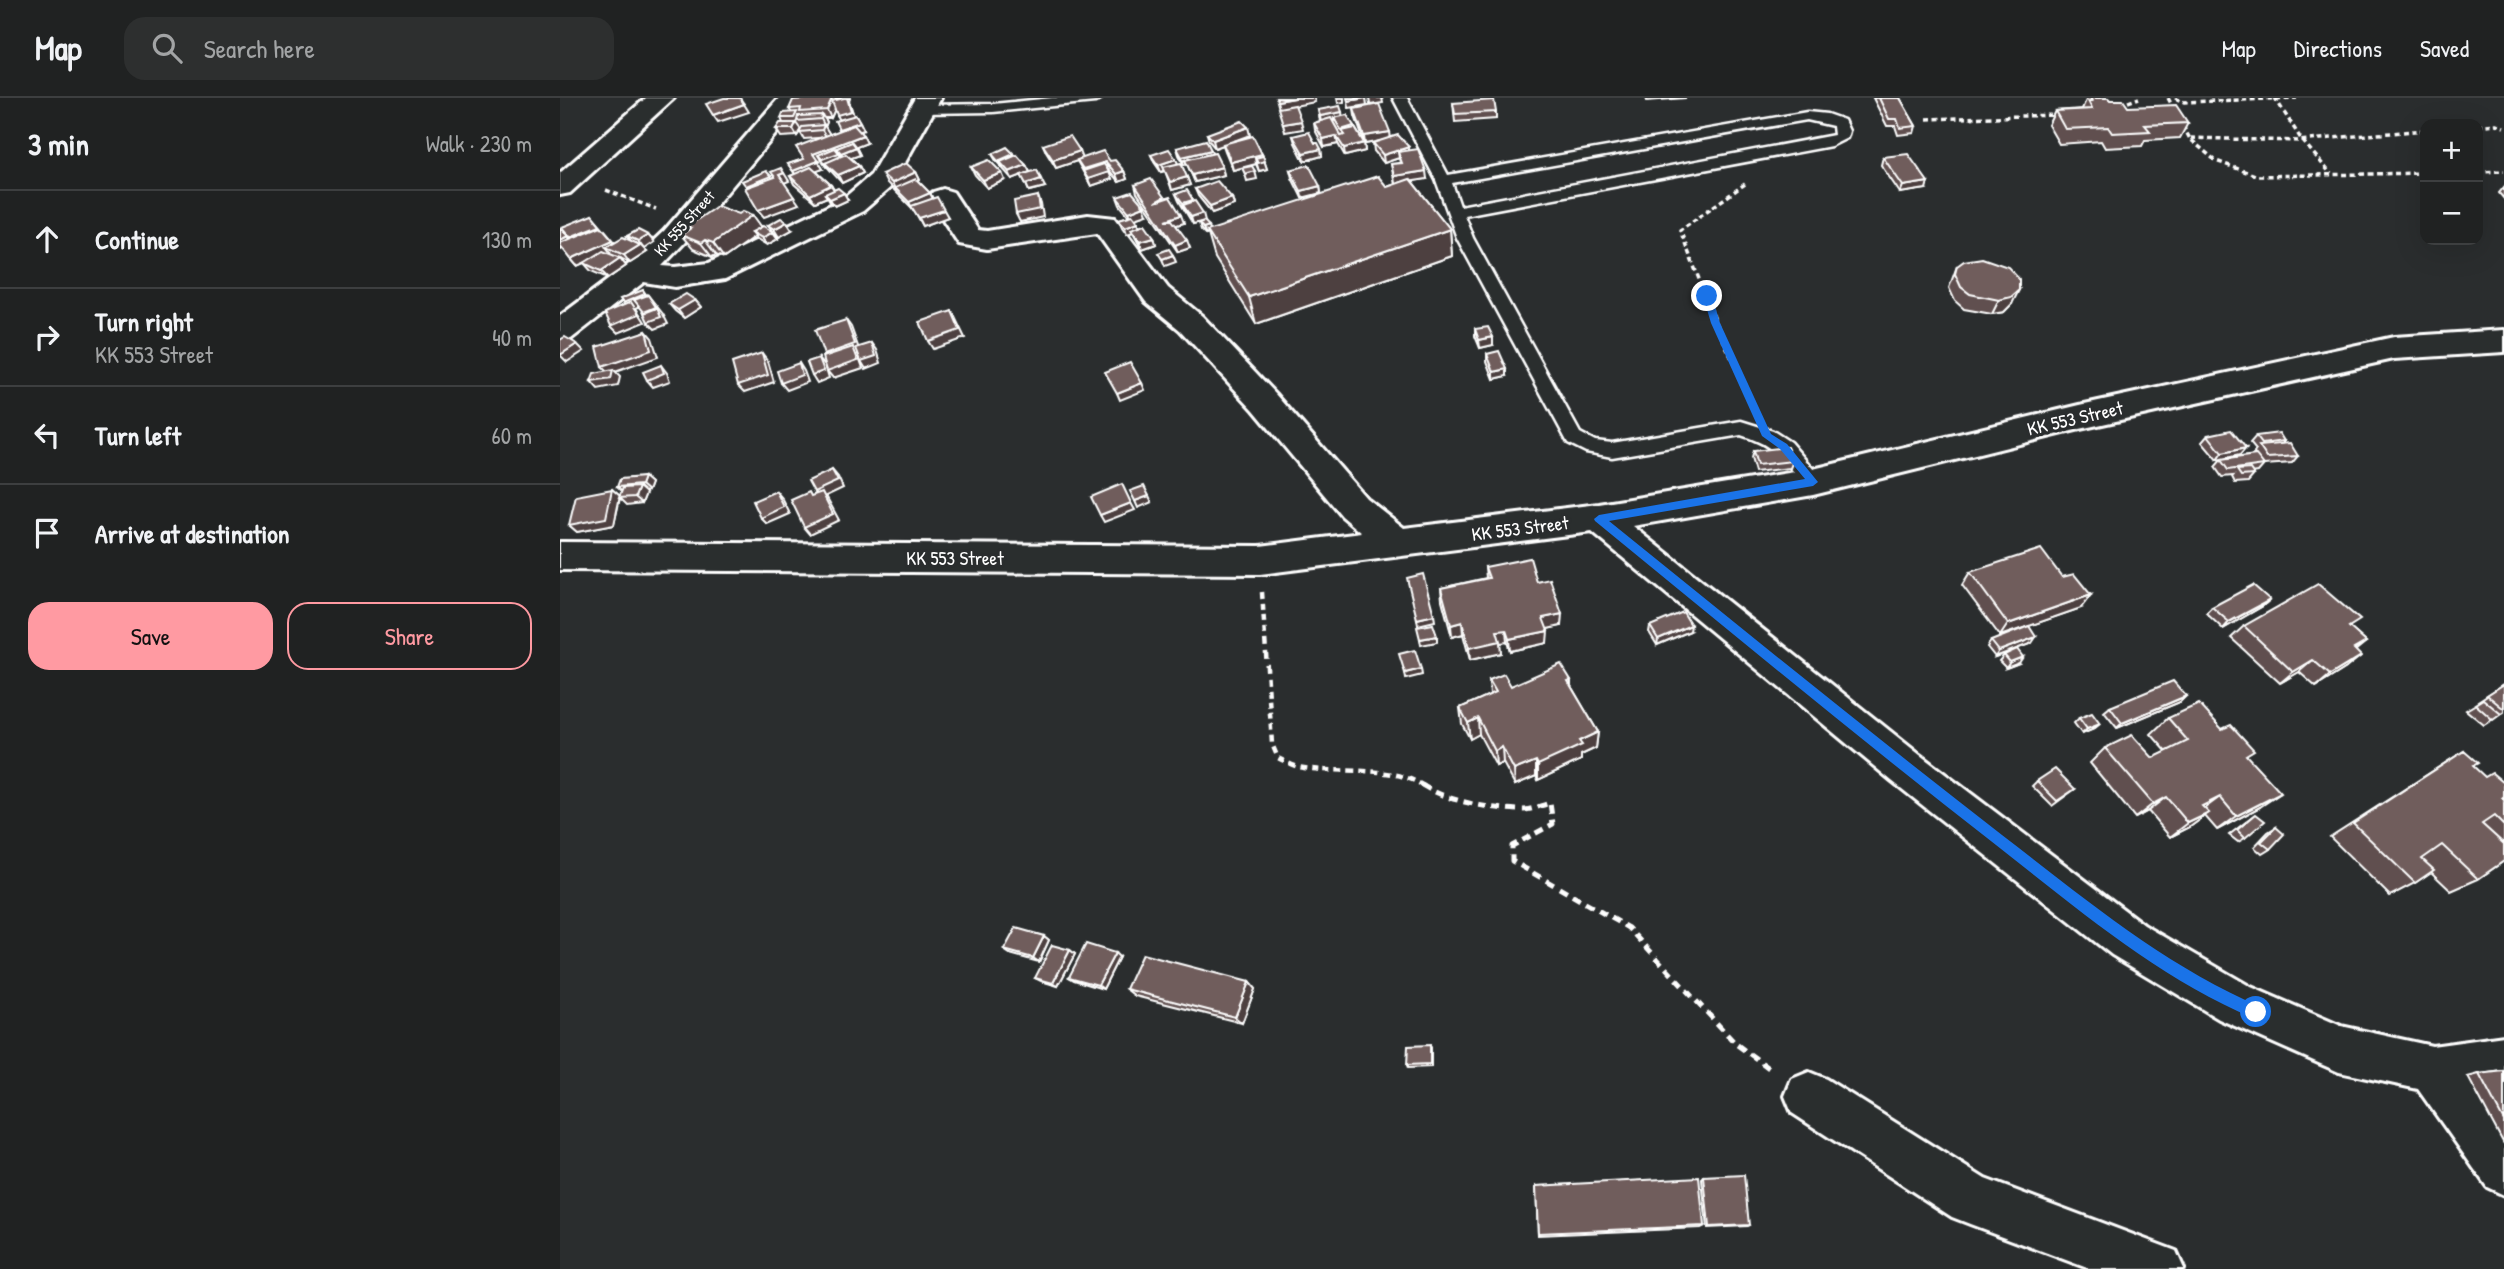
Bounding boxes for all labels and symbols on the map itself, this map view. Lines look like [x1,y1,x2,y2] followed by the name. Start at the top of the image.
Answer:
[649,185,720,261] street label: KK 555 Street
[1691,280,1722,311] route end
[2025,394,2126,442] street label: KK 553 Street
[1470,509,1570,547] street label: KK 553 Street
[906,545,1004,571] street label: KK 553 Street
[2240,996,2271,1027] route start

